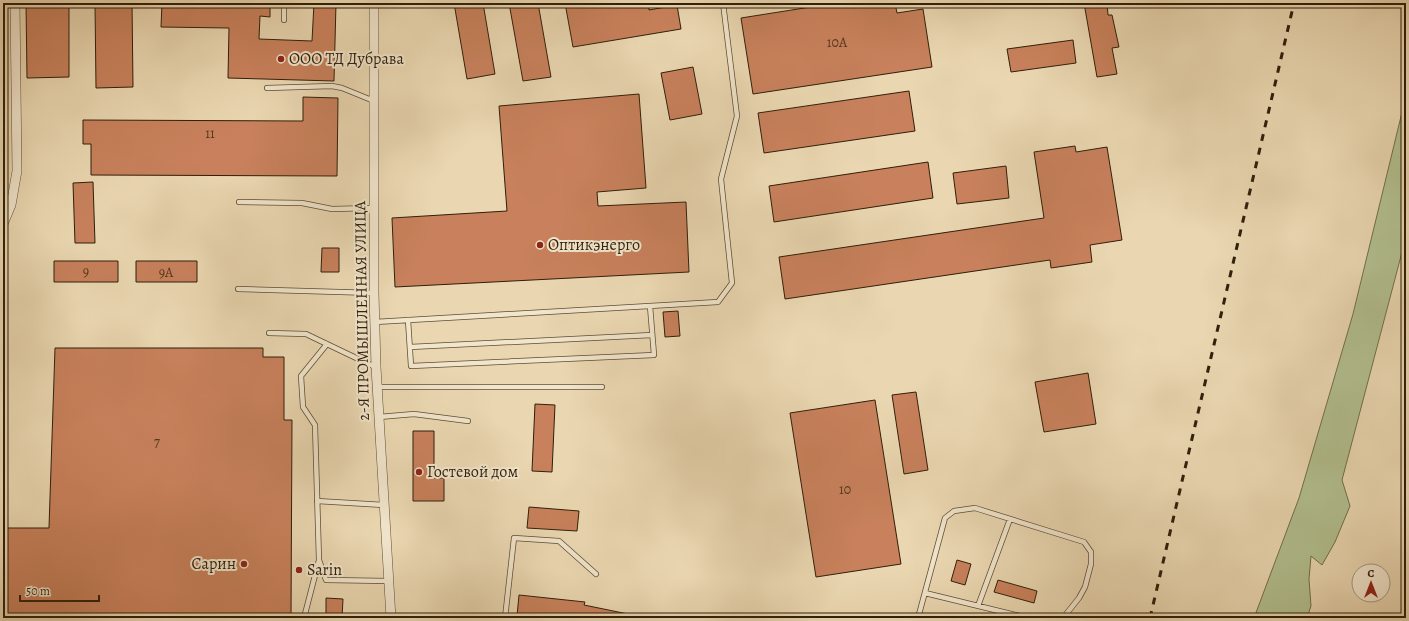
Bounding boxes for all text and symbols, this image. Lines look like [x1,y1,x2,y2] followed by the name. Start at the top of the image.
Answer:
[827,33,848,52] house number: 10А
[289,48,404,70] place label: ООО ТД Дубрава
[276,54,286,64] marker: ООО ТД Дубрава
[205,124,215,143] house number: 11
[349,200,375,421] street label: 2-Я ПРОМЫШЛЕННАЯ УЛИЦА
[548,234,640,256] place label: Оптикэнерго
[535,240,545,250] marker: Оптикэнерго
[83,262,89,281] house number: 9
[159,263,174,282] house number: 9А
[154,433,160,452] house number: 7
[427,461,518,483] place label: Гостевой дом
[414,467,424,477] marker: Гостевой дом
[839,480,851,499] house number: 10
[192,553,236,575] place label: Сарин
[239,559,249,569] marker: Сарин
[307,559,342,581] place label: Sarin
[1351,563,1391,603] north arrow
[294,565,304,575] marker: Sarin
[1368,566,1375,581] text: С
[20,577,99,603] scale bar
[26,583,50,599] text: 50 m

